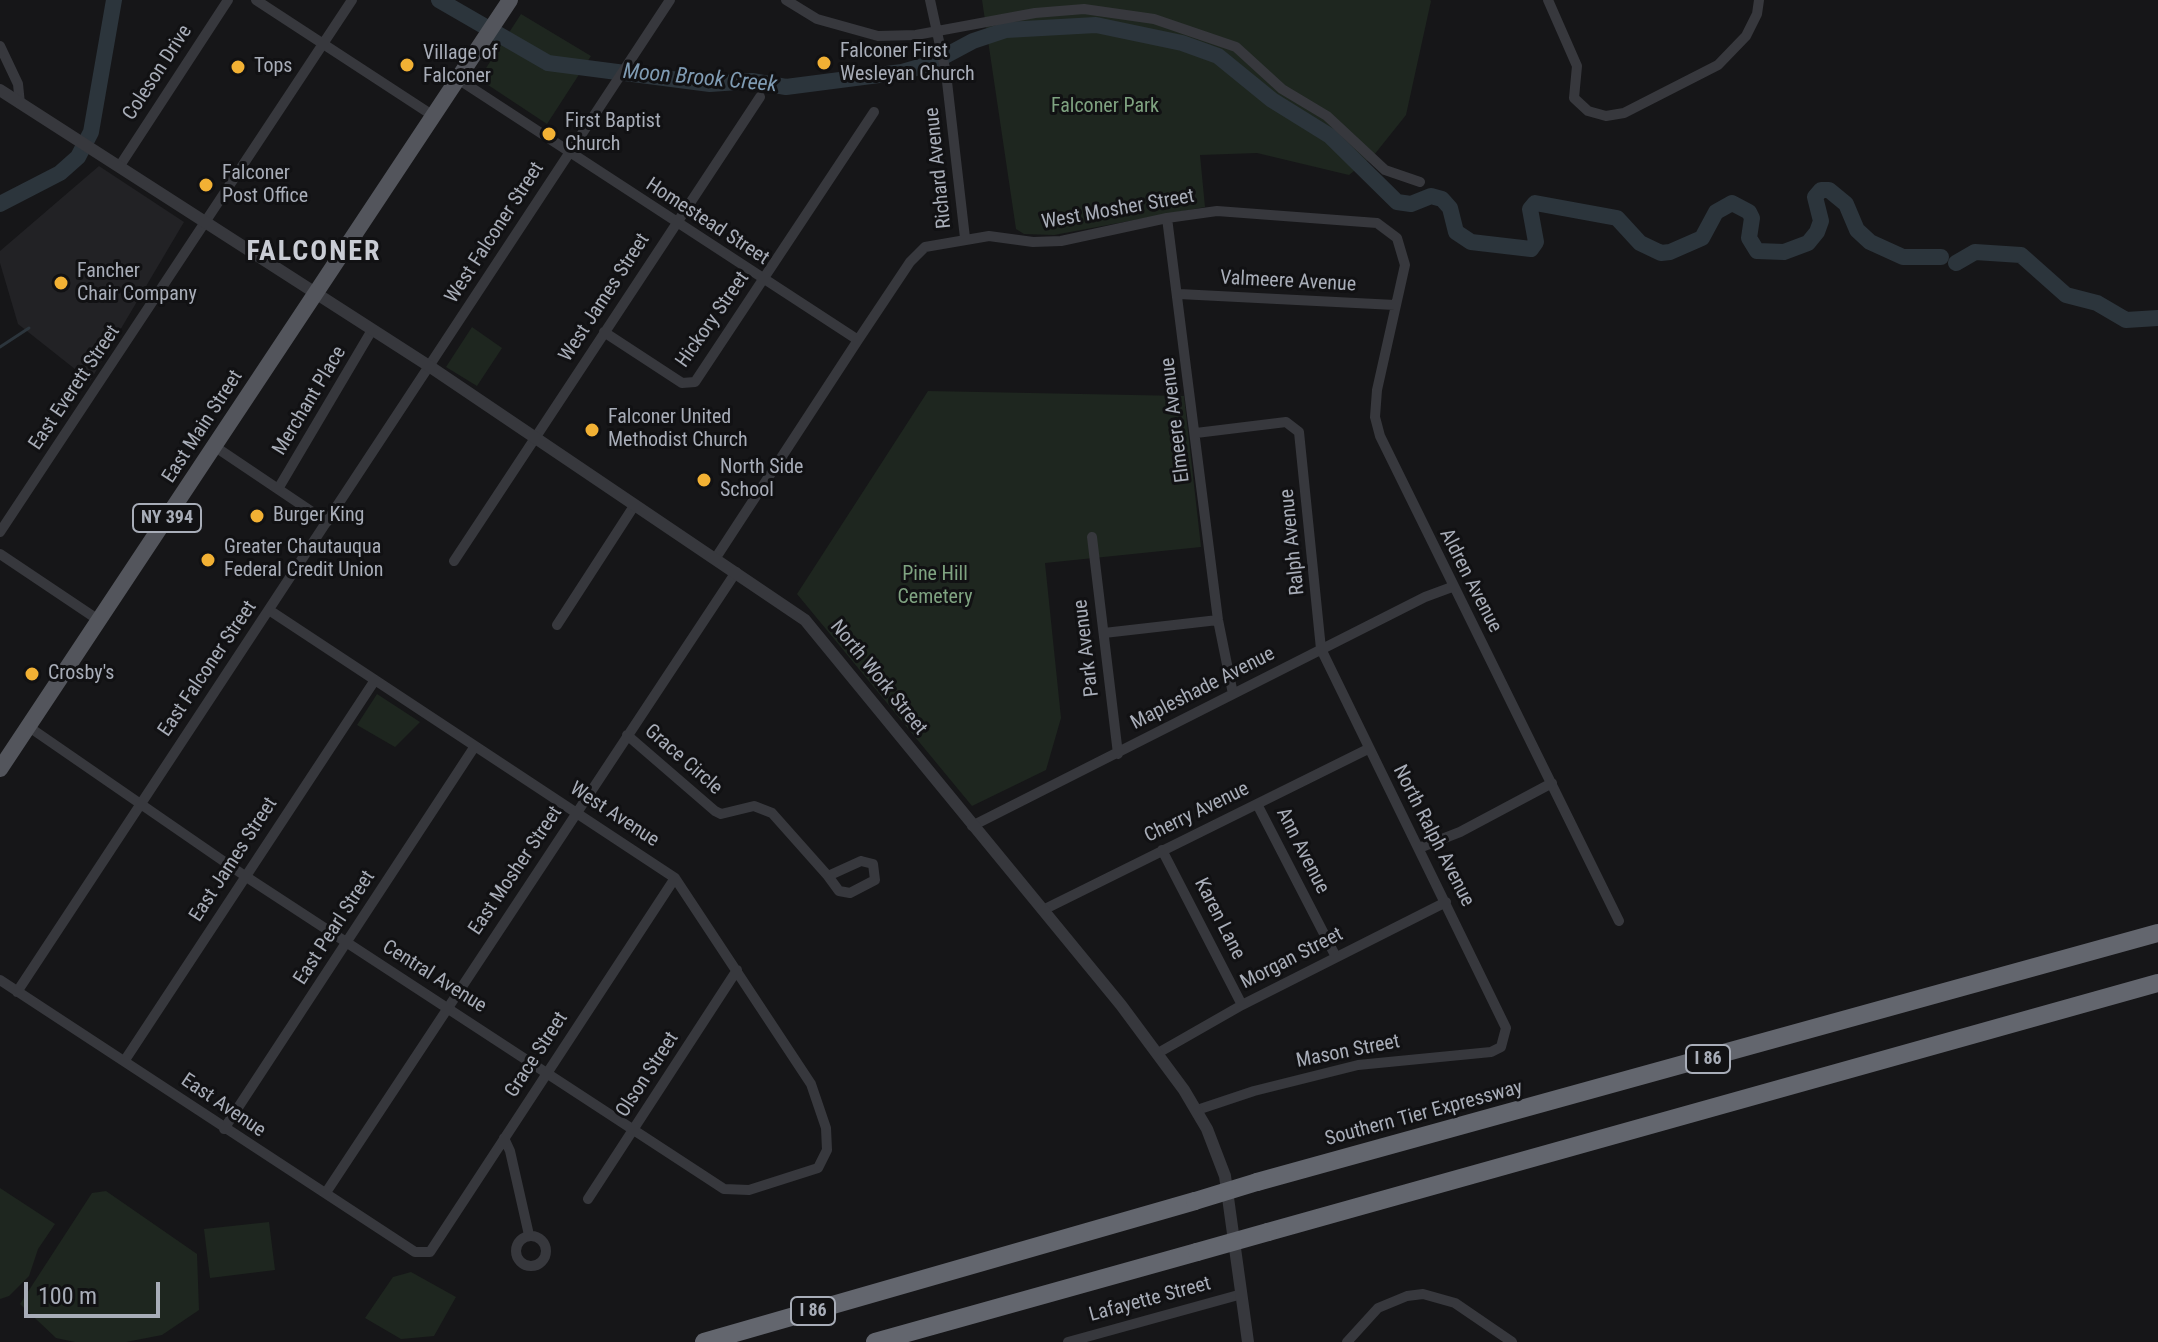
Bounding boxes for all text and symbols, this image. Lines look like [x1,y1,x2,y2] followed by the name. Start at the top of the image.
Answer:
[118,21,198,125] street label: Coleson Drive
[840,40,975,87] place label: Falconer First Wesleyan Church
[423,42,498,89] place label: Village of Falconer
[815,54,833,72] marker: Falconer First Wesleyan Church
[254,55,292,79] place label: Tops
[398,56,416,74] marker: Village of Falconer
[229,58,247,76] marker: Tops
[622,59,778,99] water label: Moon Brook Creek
[1051,95,1159,119] park label: Falconer Park
[921,106,957,230] street label: Richard Avenue
[565,110,661,157] place label: First Baptist Church
[540,125,558,143] marker: First Baptist Church
[440,158,550,308] street label: West Falconer Street
[222,162,308,209] place label: Falconer Post Office
[641,173,773,271] street label: Homestead Street
[197,176,215,194] marker: Falconer Post Office
[1040,185,1196,235] street label: West Mosher Street
[555,229,655,367] street label: West James Street
[246,236,382,270] district label: FALCONER
[77,260,197,307] place label: Fancher Chair Company
[1219,266,1357,298] street label: Valmeere Avenue
[671,268,755,372] street label: Hickory Street
[52,274,70,292] marker: Fancher Chair Company
[24,321,126,455] street label: East Everett Street
[268,342,352,460] street label: Merchant Place
[1156,356,1196,484] street label: Elmeere Avenue
[158,366,248,488] street label: East Main Street
[608,406,748,453] place label: Falconer United Methodist Church
[583,421,601,439] marker: Falconer United Methodist Church
[720,456,803,503] place label: North Side School
[695,471,713,489] marker: North Side School
[1276,488,1310,596] street label: Ralph Avenue
[133,504,201,532] road number: NY 394
[273,504,364,528] place label: Burger King
[248,507,266,525] marker: Burger King
[1434,525,1506,637] street label: Aldren Avenue
[224,536,383,583] place label: Greater Chautauqua Federal Credit Union
[199,551,217,569] marker: Greater Chautauqua Federal Credit Union
[897,563,973,610] park label: Pine Hill Cemetery
[154,597,262,741] street label: East Falconer Street
[1069,598,1105,698] street label: Park Avenue
[824,616,932,740] street label: North Work Street
[1127,642,1279,736] street label: Mapleshade Avenue
[48,662,114,686] place label: Crosby's
[23,665,41,683] marker: Crosby's
[639,720,727,800] street label: Grace Circle
[1387,761,1479,911] street label: North Ralph Avenue
[565,777,663,853] street label: West Avenue
[1141,777,1253,849] street label: Cherry Avenue
[185,793,283,927] street label: East James Street
[464,802,568,940] street label: East Mosher Street
[1270,804,1334,898] street label: Ann Avenue
[289,866,381,990] street label: East Pearl Street
[1188,874,1250,964] street label: Karen Lane
[1237,923,1347,995] street label: Morgan Street
[377,935,491,1019] street label: Central Avenue
[500,1008,574,1102] street label: Grace Street
[612,1028,684,1122] street label: Olson Street
[1294,1030,1402,1074] street label: Mason Street
[1686,1045,1730,1073] road number: I 86
[176,1069,270,1143] street label: East Avenue
[1323,1076,1525,1152] street label: Southern Tier Expressway
[28,1266,164,1316] scale bar
[1086,1272,1214,1328] street label: Lafayette Street
[38,1282,97,1310] text: 100 m
[791,1297,835,1325] road number: I 86

